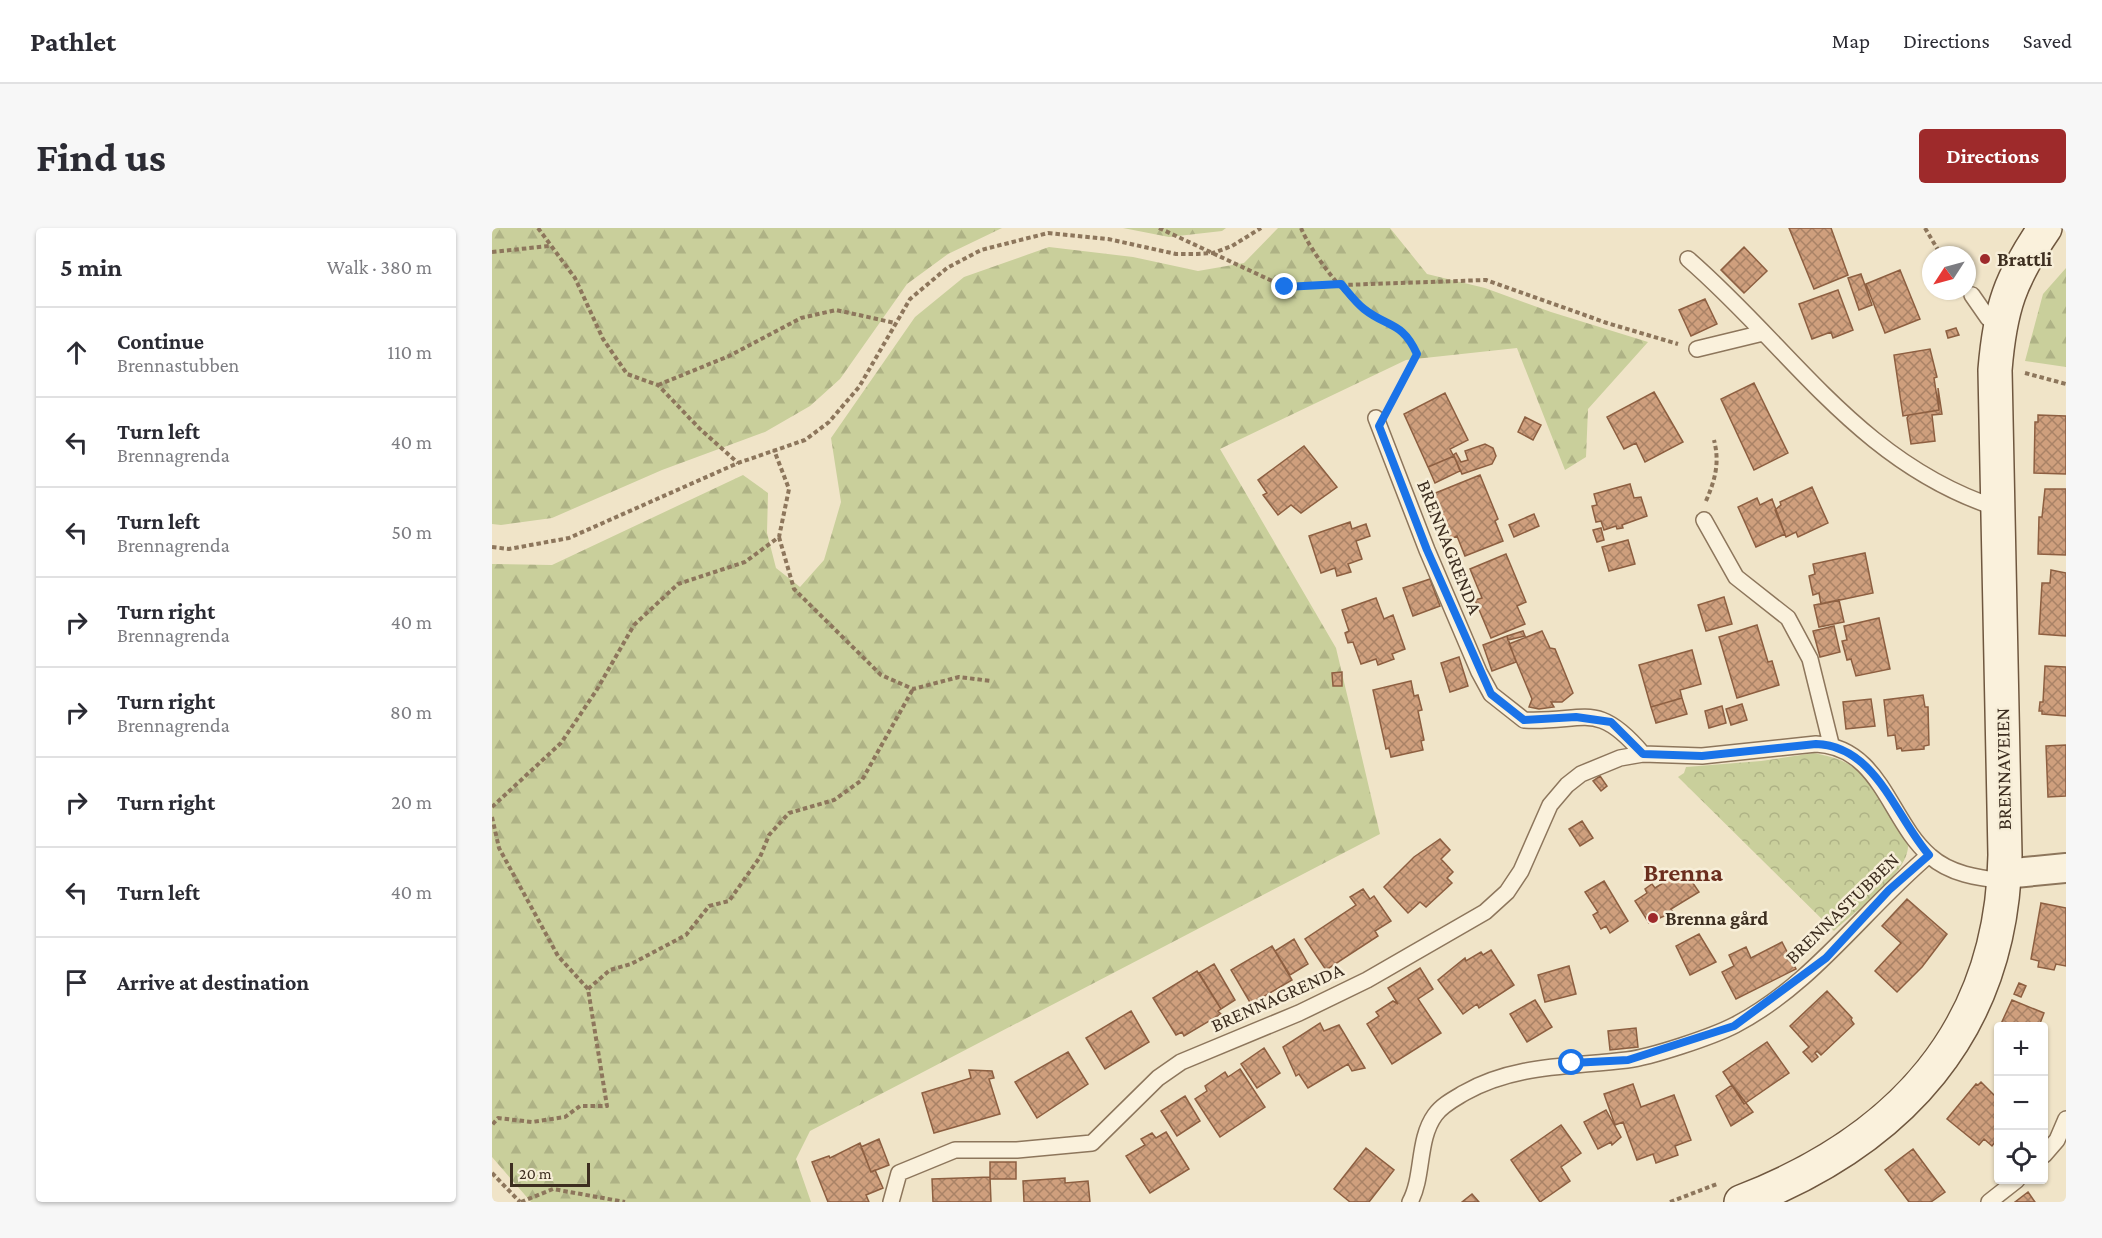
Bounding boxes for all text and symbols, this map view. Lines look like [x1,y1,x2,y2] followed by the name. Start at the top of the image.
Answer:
[30,26,116,57] text: Pathlet
[1832,29,1870,53] text: Map
[1903,29,1990,53] text: Directions
[2023,29,2072,53] text: Saved
[1919,129,2066,183] button: Directions
[36,133,166,180] text: Find us
[1922,246,1976,300] north arrow
[1997,248,2052,270] place label: Brattli
[1978,252,1992,266] marker: Brattli
[60,253,122,282] text: 5 min
[327,256,432,278] text: Walk · 380 m
[1271,273,1297,299] route end
[117,329,204,354] text: Continue
[60,336,93,369] icon: ahead
[388,341,432,363] text: 110 m
[117,354,239,376] text: Brennastubben
[117,419,200,444] text: Turn left
[60,426,93,459] icon: left
[391,431,432,453] text: 40 m
[117,444,230,466] text: Brennagrenda
[1413,477,1487,618] street label: BRENNAGRENDA
[117,509,200,534] text: Turn left
[60,516,93,549] icon: left
[391,521,432,543] text: 50 m
[117,534,230,556] text: Brennagrenda
[117,599,215,624] text: Turn right
[60,606,93,639] icon: right
[391,611,432,633] text: 40 m
[117,624,230,646] text: Brennagrenda
[117,689,215,714] text: Turn right
[60,696,93,729] icon: right
[390,701,432,723] text: 80 m
[1991,708,2015,830] street label: BRENNAVEIEN
[117,714,230,736] text: Brennagrenda
[60,786,93,819] icon: right
[117,790,215,815] text: Turn right
[391,791,432,813] text: 20 m
[1781,848,1903,968] street label: BRENNASTUBBEN
[1643,858,1723,887] district label: Brenna
[60,876,93,909] icon: left
[117,880,200,905] text: Turn left
[391,881,432,903] text: 40 m
[1665,907,1768,929] place label: Brenna gård
[1646,911,1660,925] marker: Brenna gård
[1207,958,1347,1036] street label: BRENNAGRENDA
[60,966,93,999] icon: arrive
[117,970,309,995] text: Arrive at destination
[1994,1022,2048,1184] map controls
[1994,1022,2048,1076] button: +
[1558,1049,1584,1075] route start
[1994,1076,2048,1130] button: −
[1994,1130,2048,1184] button: locate
[510,1160,590,1188] scale bar
[519,1165,552,1182] text: 20 m

